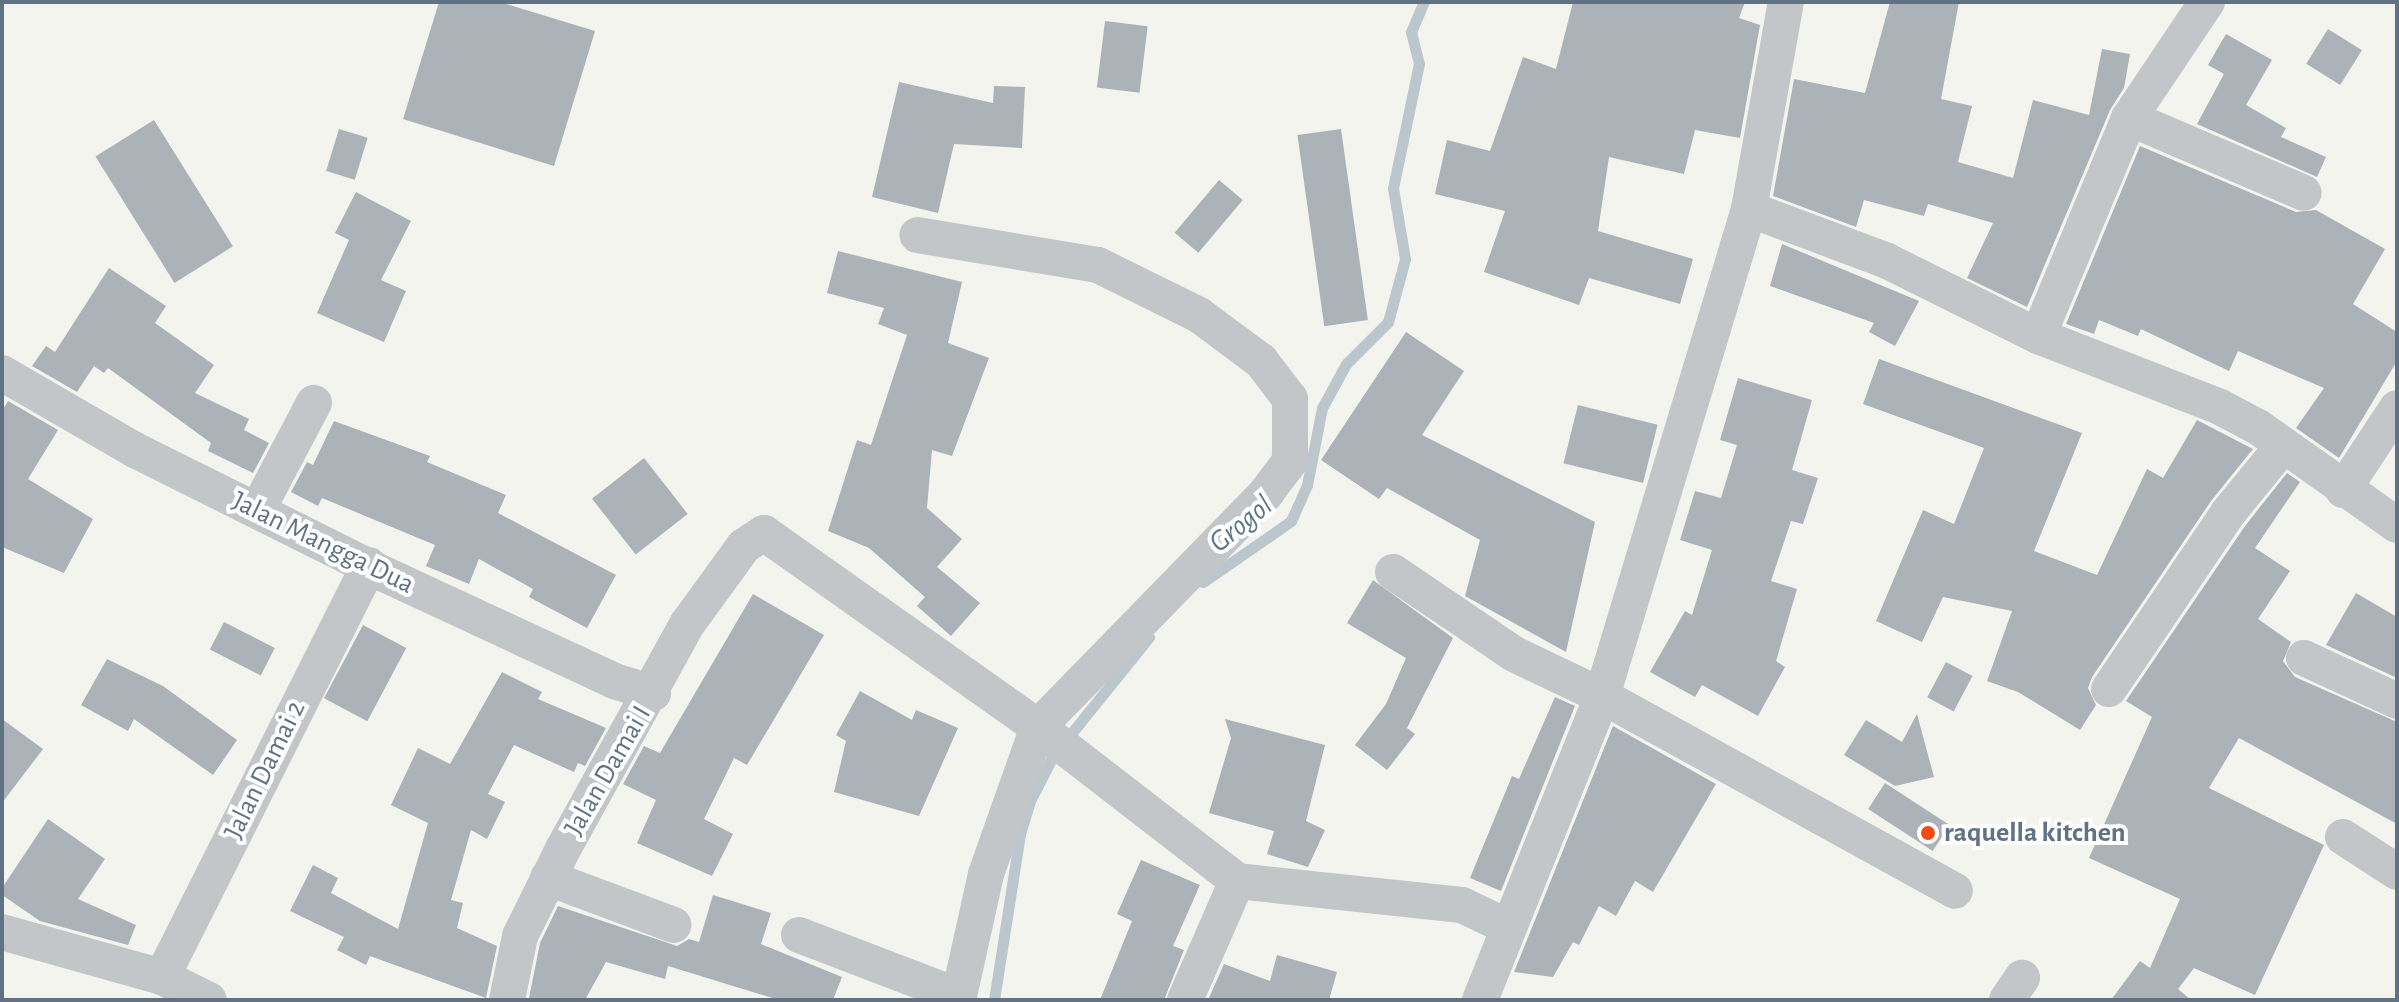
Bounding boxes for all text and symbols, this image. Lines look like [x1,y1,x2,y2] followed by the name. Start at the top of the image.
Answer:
[226,484,420,602] street label: Jalan Mangga Dua
[1202,487,1280,561] water label: Grogol
[217,695,313,845] street label: Jalan Damai 2
[557,700,659,842] street label: Jalan Damai I
[1944,816,2126,850] place label: raquella kitchen
[1919,824,1937,842] marker: raquella kitchen

